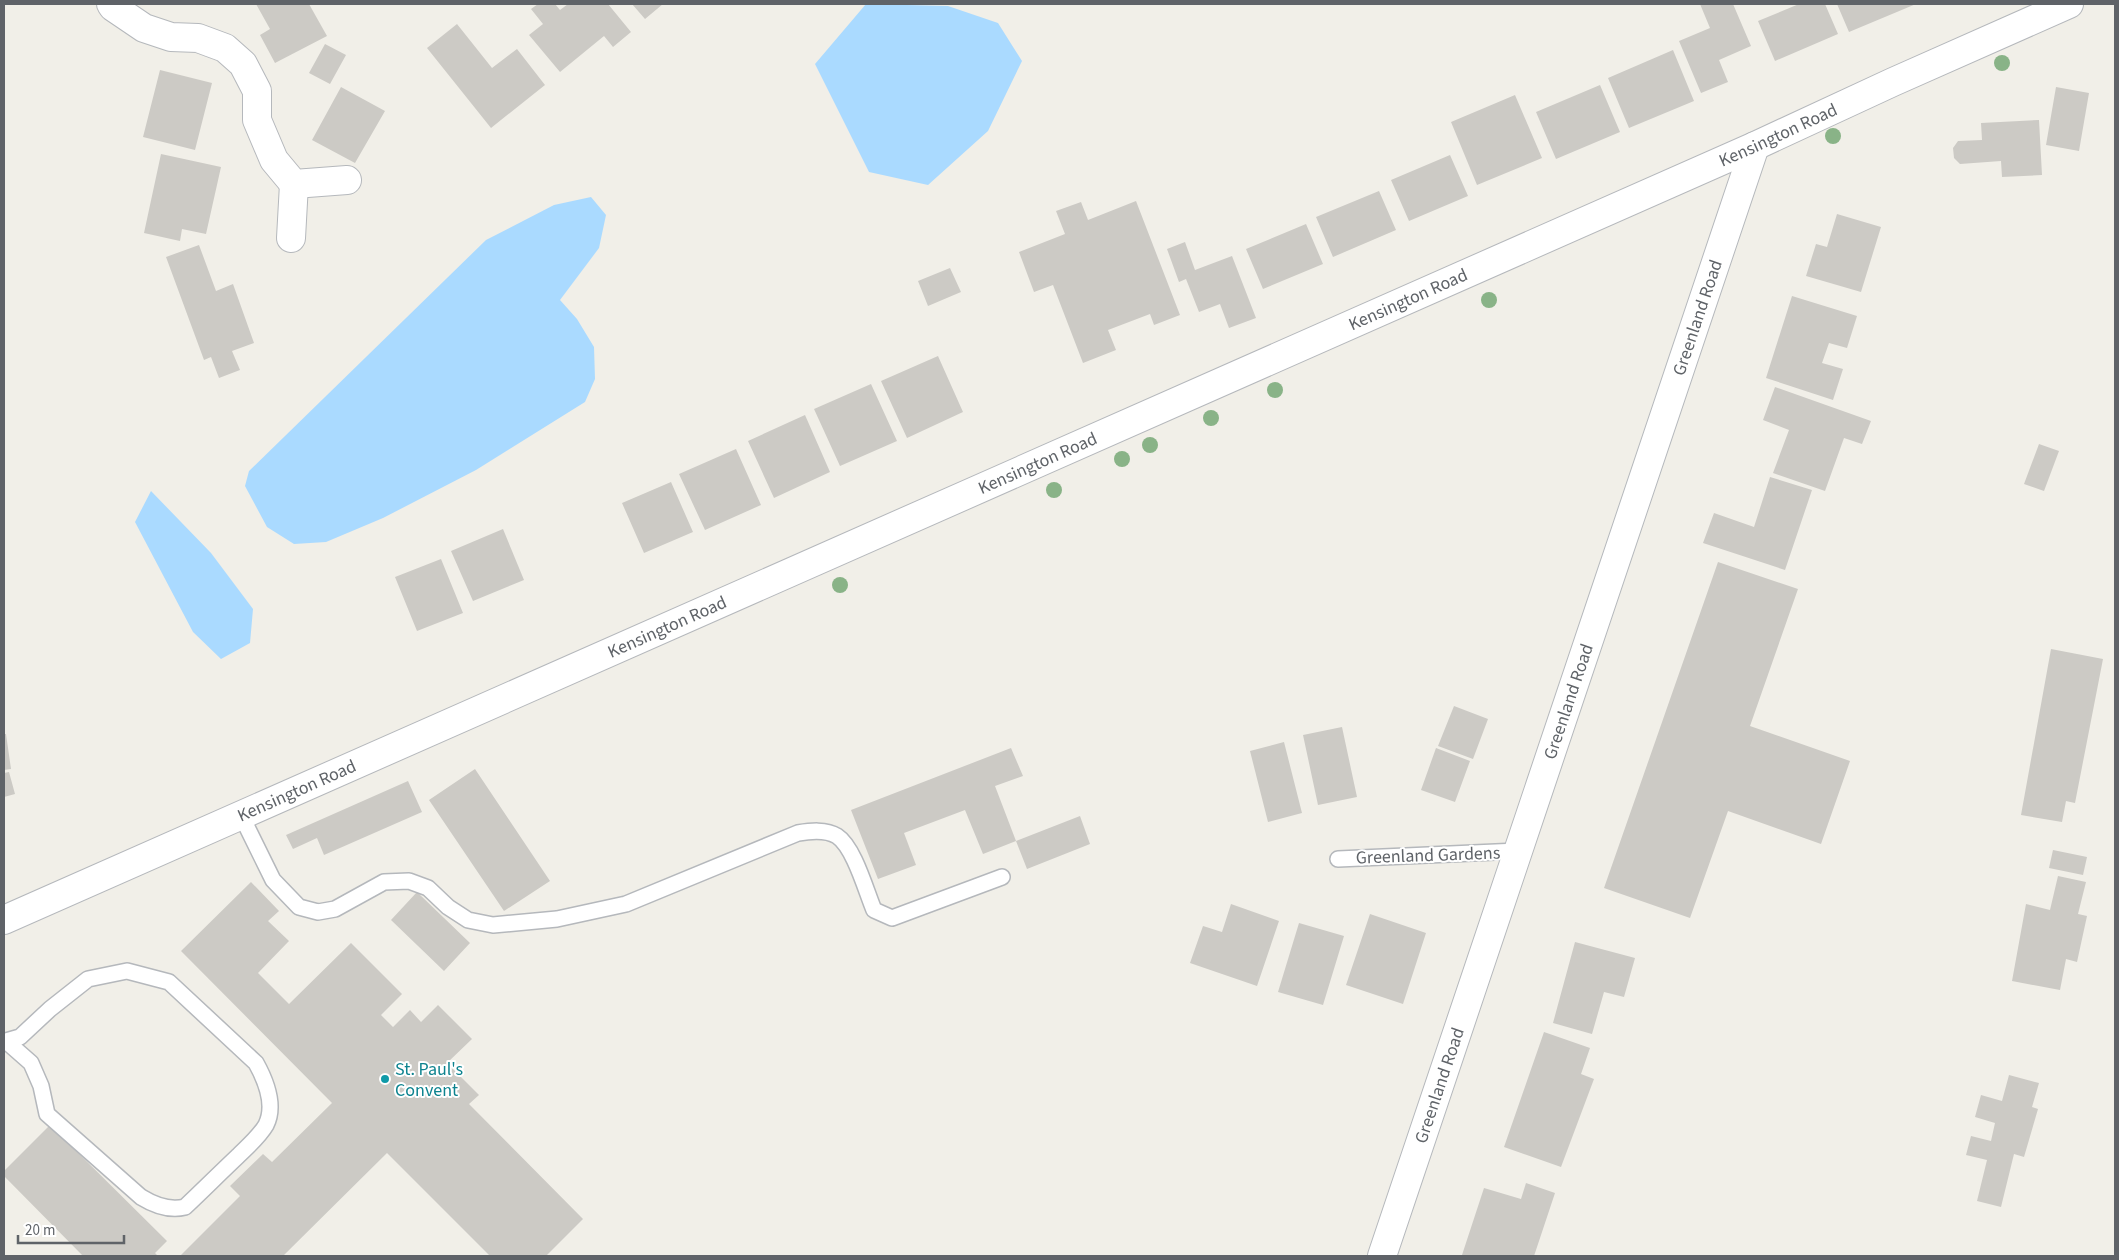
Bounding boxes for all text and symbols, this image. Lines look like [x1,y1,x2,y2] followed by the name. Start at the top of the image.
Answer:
[1715,97,1842,173] street label: Kensington Road
[1667,257,1729,379] street label: Greenland Road
[1345,263,1472,337] street label: Kensington Road
[974,426,1101,501] street label: Kensington Road
[604,590,731,665] street label: Kensington Road
[1538,640,1600,763] street label: Greenland Road
[233,754,360,828] street label: Kensington Road
[1355,840,1501,871] street label: Greenland Gardens
[1409,1024,1471,1147] street label: Greenland Road
[395,1057,463,1103] place label: St. Paul's Convent
[379,1073,391,1085] marker: St. Paul's Convent
[18,1212,124,1244] scale bar
[25,1220,55,1241] text: 20 m

